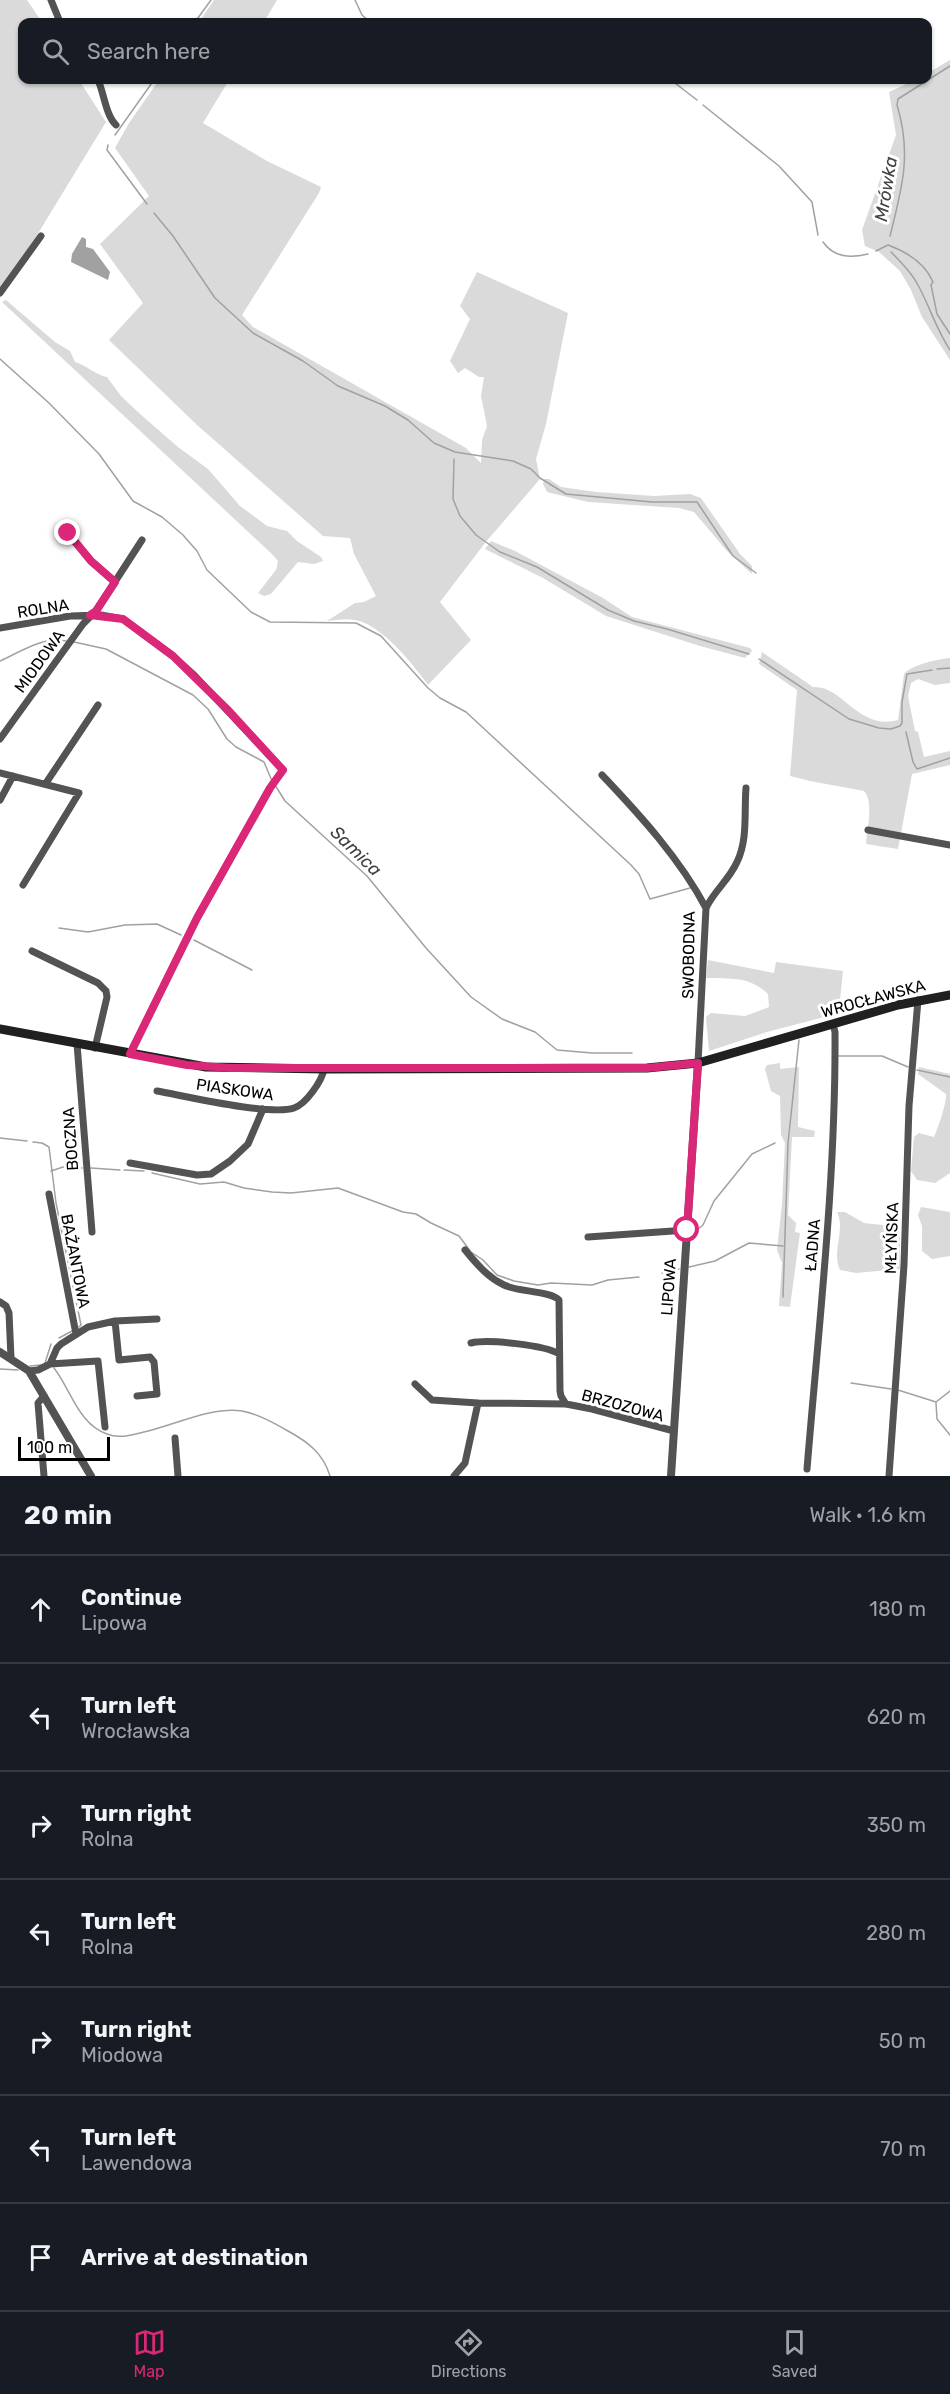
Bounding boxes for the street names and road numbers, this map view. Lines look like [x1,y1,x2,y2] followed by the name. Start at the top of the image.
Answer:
[16,595,71,622] street label: ROLNA
[10,626,69,696] street label: MIODOWA
[678,911,699,999] street label: SWOBODNA
[819,975,928,1022] street label: WROCŁAWSKA
[195,1075,275,1104] street label: PIASKOWA
[59,1106,82,1171] street label: BOCZNA
[881,1201,902,1274] street label: MŁYŃSKA
[57,1212,94,1310] street label: BAŻANTOWA
[801,1218,824,1272] street label: ŁADNA
[657,1257,680,1316] street label: LIPOWA
[580,1385,666,1426] street label: BRZOZOWA

